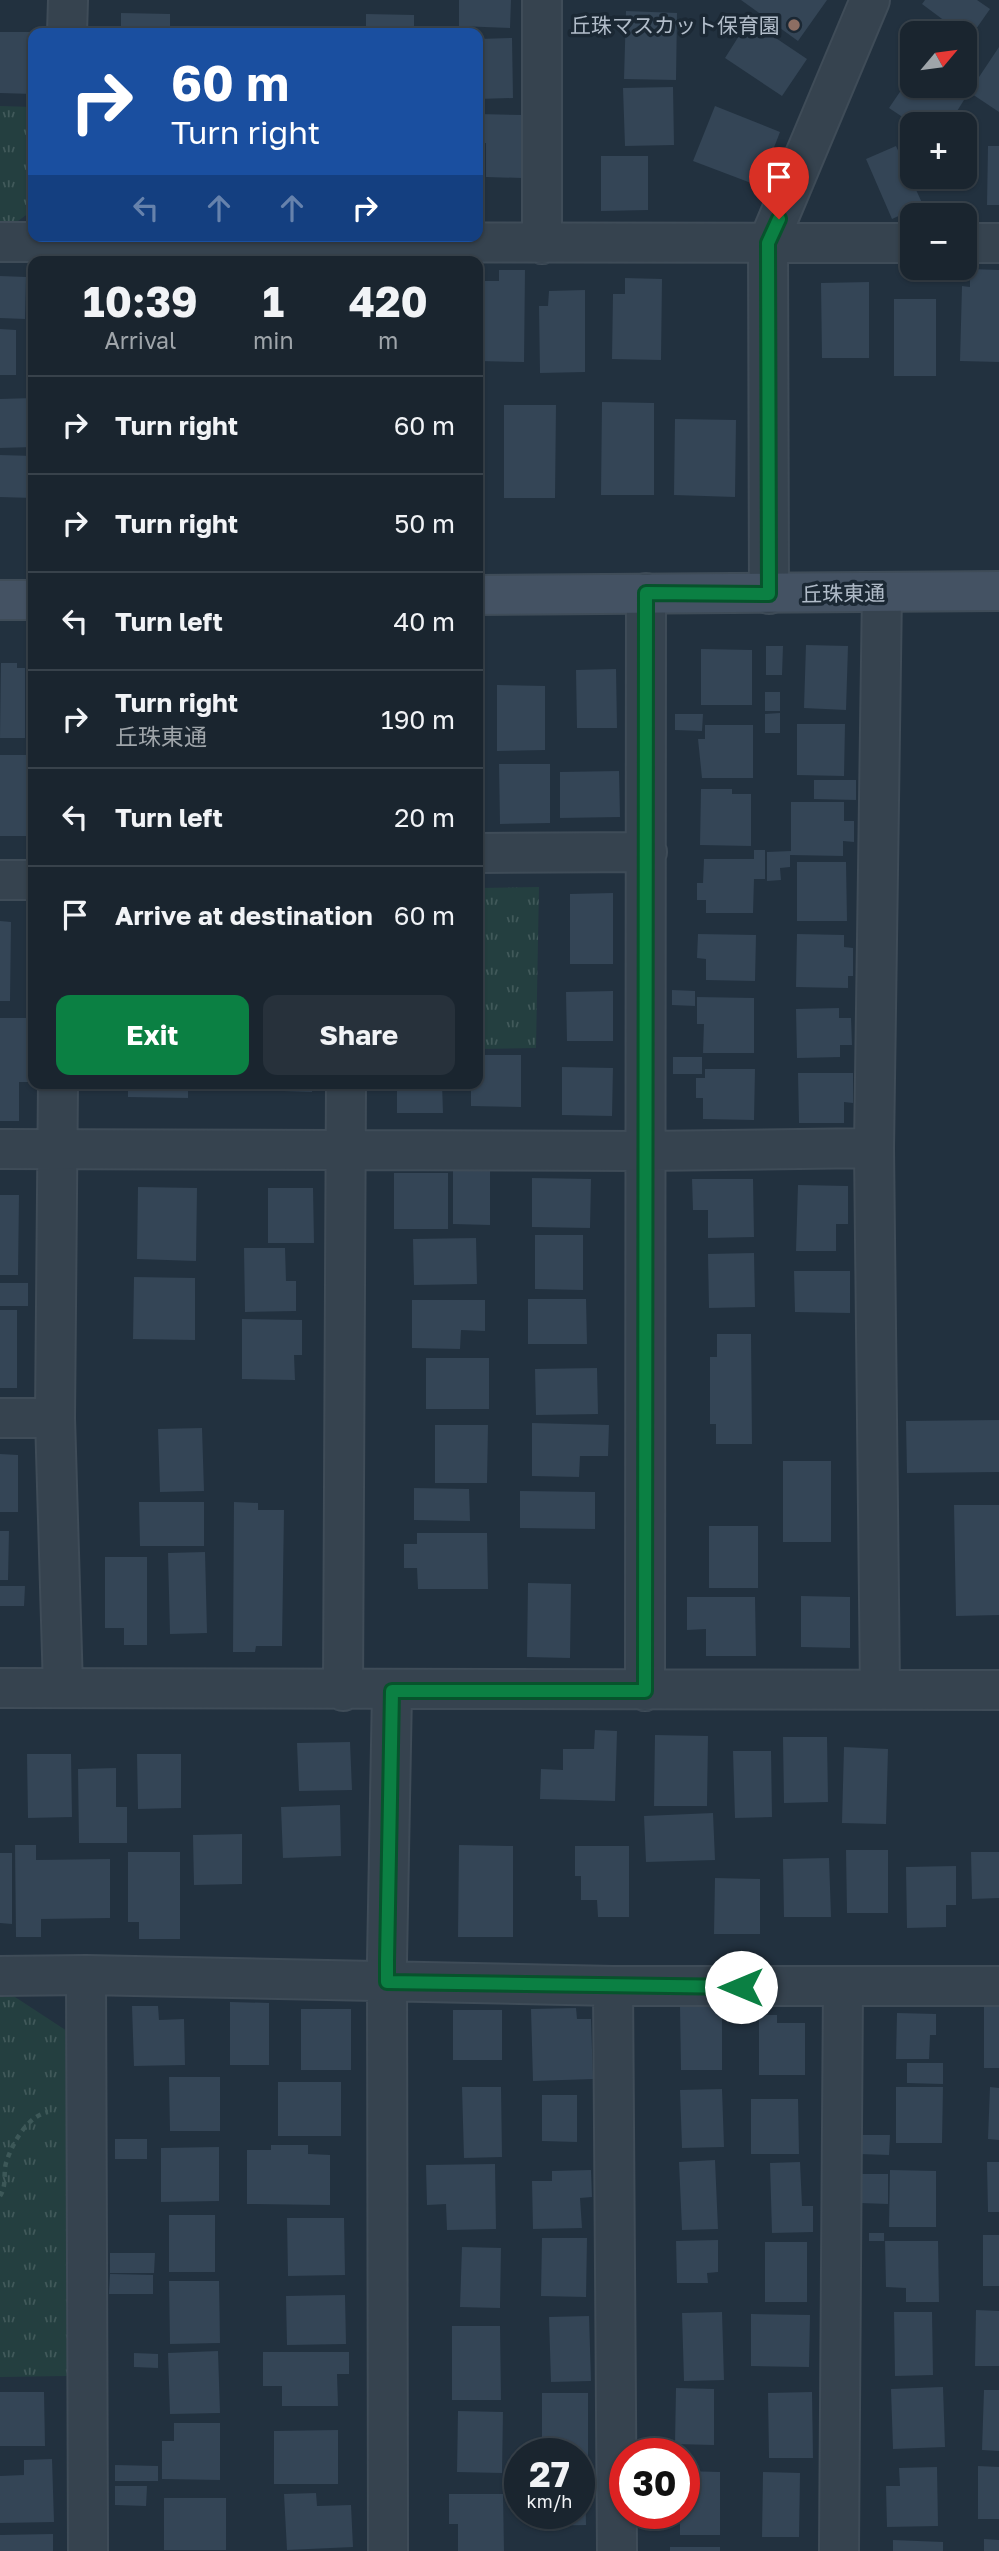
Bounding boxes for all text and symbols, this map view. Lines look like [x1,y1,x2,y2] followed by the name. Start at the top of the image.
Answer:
[570,12,780,38] place label: 丘珠マスカット保育園
[786,17,802,33] marker: 丘珠マスカット保育園
[900,21,976,98] north arrow
[900,21,977,280] map controls
[171,53,289,112] text: 60 m
[56,56,147,147] icon: right
[900,112,977,189] button: +
[171,113,320,151] text: Turn right
[749,147,809,219] pin
[760,158,798,196] icon: arrive
[127,189,165,227] icon: left
[200,189,238,227] icon: ahead
[273,189,311,227] icon: ahead
[346,189,384,227] icon: right
[900,203,977,280] button: −
[83,276,198,326] text: 10:39
[262,276,284,326] text: 1
[349,276,428,326] text: 420
[104,326,176,354] text: Arrival
[253,326,294,354] text: min
[378,326,398,354] text: m
[56,406,94,444] icon: right
[115,410,238,441] text: Turn right
[394,410,455,441] text: 60 m
[56,504,94,542] icon: right
[115,508,238,539] text: Turn right
[394,508,455,539] text: 50 m
[801,579,885,607] street label: 丘珠東通
[56,602,94,640] icon: left
[115,606,223,637] text: Turn left
[394,606,455,637] text: 40 m
[115,687,238,718] text: Turn right
[56,700,94,738] icon: right
[381,704,455,735] text: 190 m
[115,722,207,750] text: 丘珠東通
[56,798,94,836] icon: left
[115,802,223,833] text: Turn left
[394,802,455,833] text: 20 m
[56,896,94,934] icon: arrive
[115,900,373,931] text: Arrive at destination
[394,900,455,931] text: 60 m
[56,995,249,1075] button: Exit
[263,995,455,1075] button: Share
[704,1950,778,2024] position arrow
[609,2438,700,2529] speed limit sign: 30
[529,2453,570,2495] text: 27
[527,2490,572,2512] text: km/h

